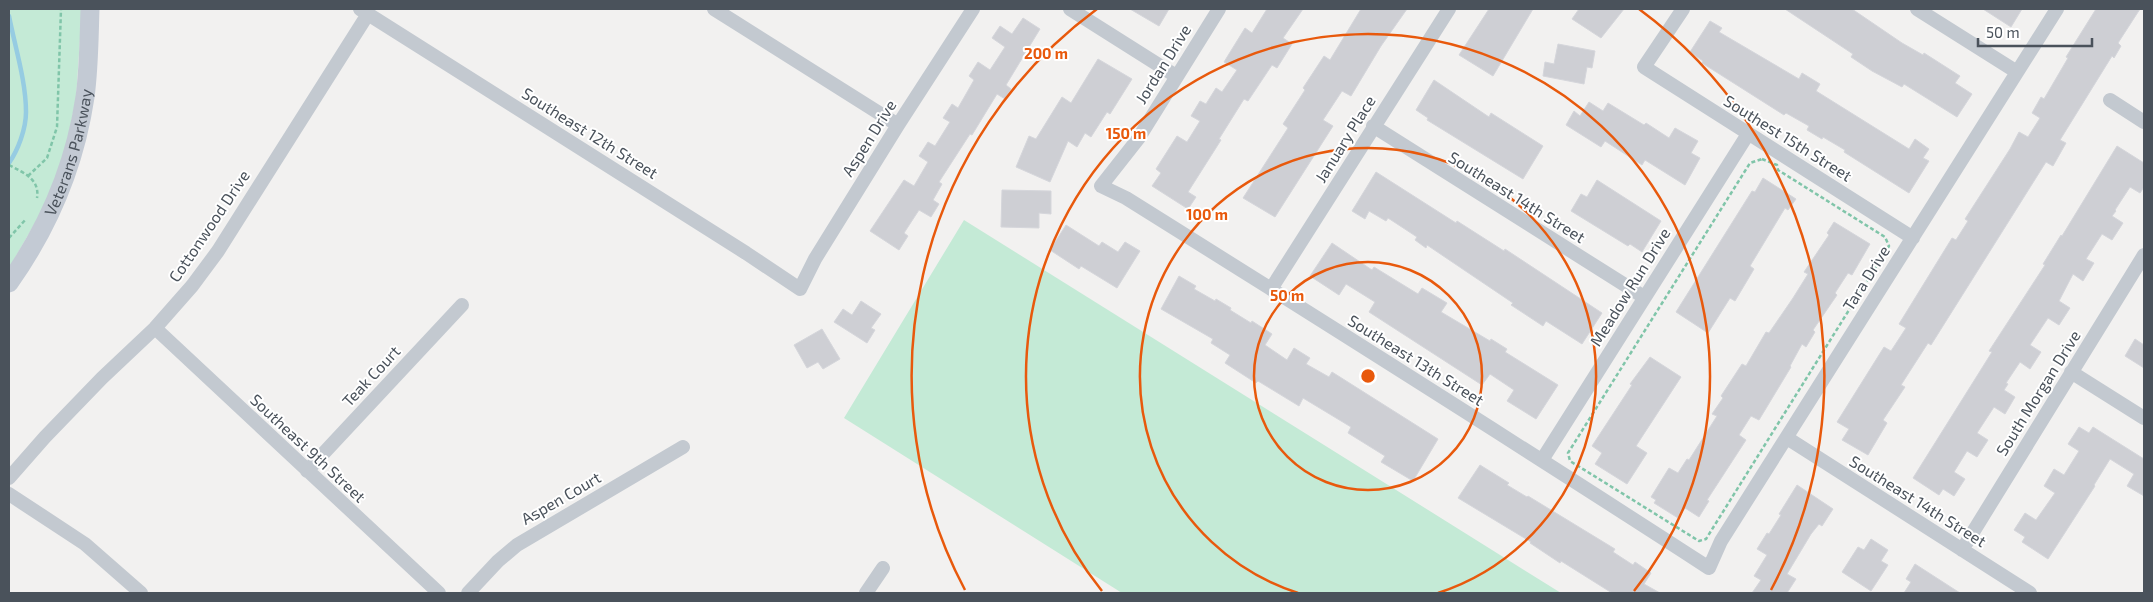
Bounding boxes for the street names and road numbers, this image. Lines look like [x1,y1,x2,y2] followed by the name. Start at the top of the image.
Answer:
[1131,21,1194,107] street label: Jordan Drive
[519,83,662,182] street label: Southeast 12th Street
[40,87,95,219] street label: Veterans Parkway
[1721,90,1856,185] street label: Southest 15th Street
[1310,92,1379,186] street label: January Place
[838,96,900,180] street label: Aspen Drive
[1445,147,1589,246] street label: Southeast 14th Street
[164,166,253,285] street label: Cottonwood Drive
[1586,224,1674,349] street label: Meadow Run Drive
[1838,242,1893,314] street label: Tara Drive
[1345,310,1488,409] street label: Southeast 13th Street
[1991,327,2084,459] street label: South Morgan Drive
[338,341,404,410] street label: Teak Court
[247,389,370,506] street label: Southeast 9th Street
[1846,451,1990,550] street label: Southeast 14th Street
[518,467,604,528] street label: Aspen Court

